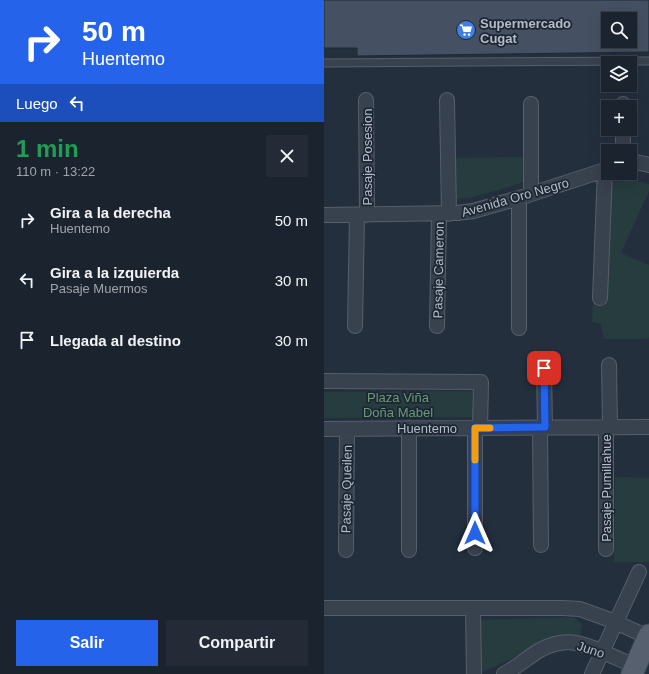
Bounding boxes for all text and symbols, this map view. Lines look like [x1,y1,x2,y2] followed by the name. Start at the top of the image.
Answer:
[601,12,637,180] map controls
[601,12,637,48] button: search
[16,16,68,68] icon: right
[82,16,146,47] text: 50 m
[480,16,571,46] place label: Supermercado Cugat
[455,19,477,41] supermarket icon: Supermercado Cugat
[82,49,165,69] text: Huentemo
[601,56,637,92] button: layers
[66,92,88,114] icon: left
[16,95,58,112] text: Luego
[601,100,637,136] button: +
[360,109,375,205] street label: Pasaje Posesion
[16,135,79,162] text: 1 min
[266,135,308,177] button: close
[601,144,637,180] button: −
[16,164,95,179] text: 110 m · 13:22
[460,175,571,220] street label: Avenida Oro Negro
[50,204,171,221] text: Gira a la derecha
[16,209,38,231] icon: right
[275,212,308,229] text: 50 m
[50,221,110,236] text: Huentemo
[430,221,447,319] street label: Pasaje Cameron
[50,264,179,281] text: Gira a la izquierda
[16,269,38,291] icon: left
[275,272,308,289] text: 30 m
[50,281,148,296] text: Pasaje Muermos
[16,329,38,351] icon: arrive
[50,332,181,349] text: Llegada al destino
[275,332,308,349] text: 30 m
[527,351,561,385] pin
[533,357,555,379] icon: arrive
[363,390,433,420] park label: Plaza Viña Doña Mabel
[397,421,457,436] street label: Huentemo
[599,434,614,542] street label: Pasaje Pumillahue
[338,445,355,533] street label: Pasaje Queilen
[454,512,496,554] position arrow
[16,620,158,666] button: Salir
[166,620,308,666] button: Compartir
[575,638,607,661] street label: Juno

